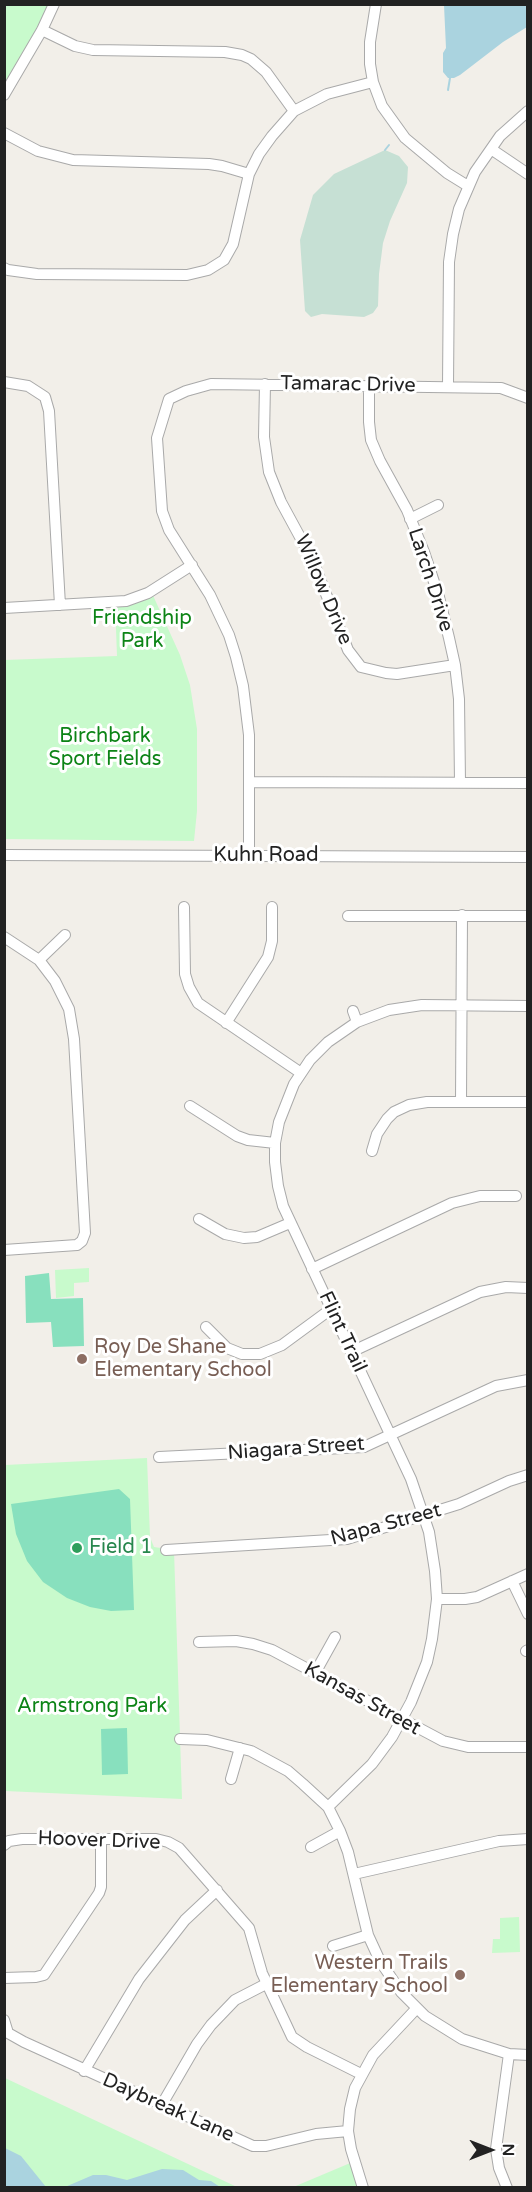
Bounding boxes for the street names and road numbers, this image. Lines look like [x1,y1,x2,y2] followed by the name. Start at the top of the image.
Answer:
[280,372,416,398] street label: Tamarac Drive
[402,525,458,635] street label: Larch Drive
[289,531,357,649] street label: Willow Drive
[213,844,319,868] street label: Kuhn Road
[313,1288,371,1376] street label: Flint Trail
[227,1432,365,1466] street label: Niagara Street
[328,1499,444,1551] street label: Napa Street
[299,1657,425,1741] street label: Kansas Street
[37,1827,161,1855] street label: Hoover Drive
[98,2068,238,2148] street label: Daybreak Lane

